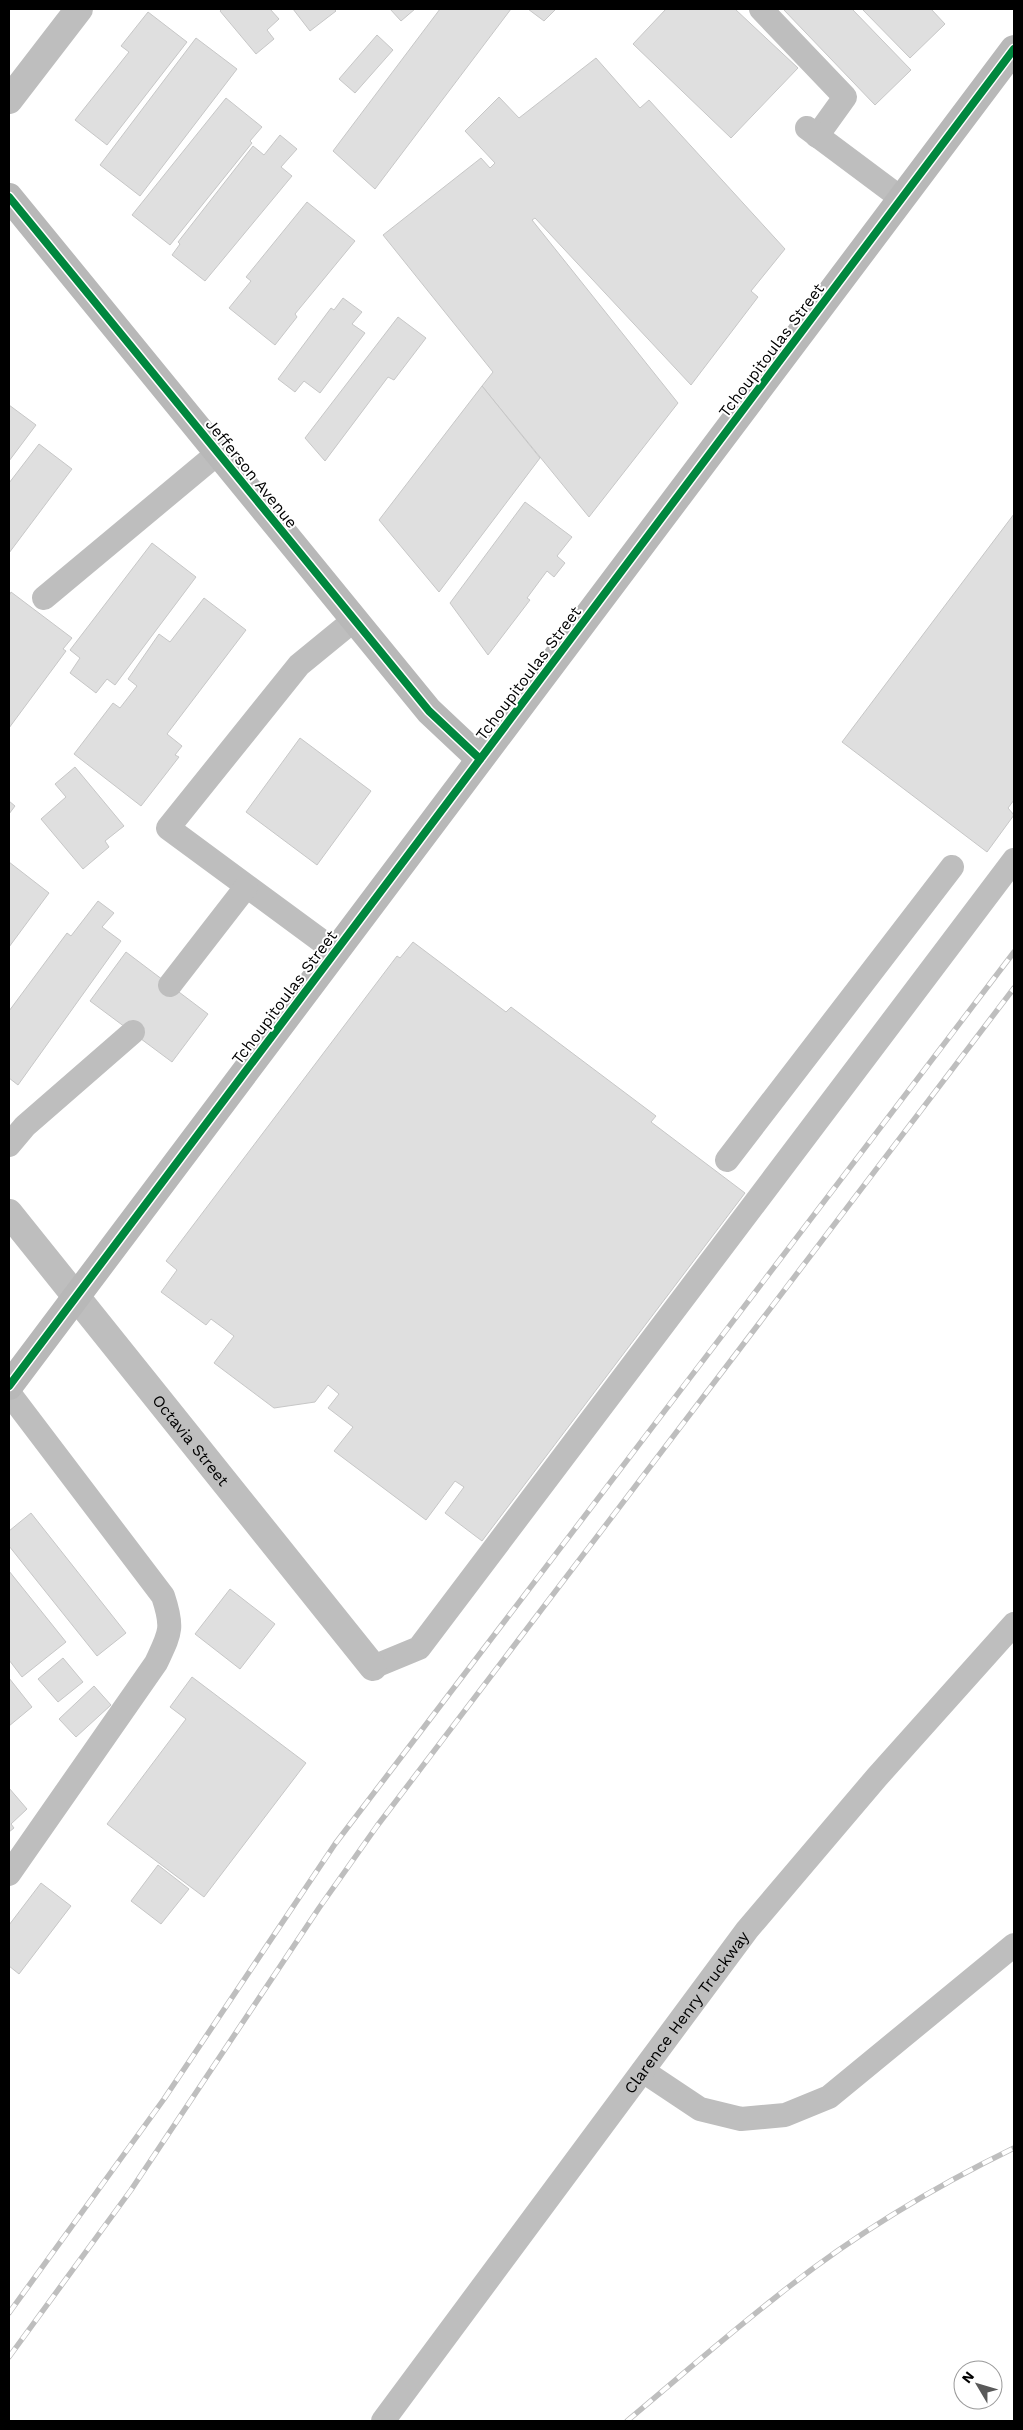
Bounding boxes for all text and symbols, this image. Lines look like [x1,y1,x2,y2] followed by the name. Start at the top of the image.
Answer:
[715,279,828,421] street label: Tchoupitoulas Street
[202,415,302,532] street label: Jefferson Avenue
[472,602,585,744] street label: Tchoupitoulas Street
[228,926,341,1068] street label: Tchoupitoulas Street
[148,1391,233,1490] street label: Octavia Street
[620,1927,753,2097] street label: Clarence Henry Truckway
[953,2360,1003,2410] north arrow
[958,2368,977,2386] text: N

